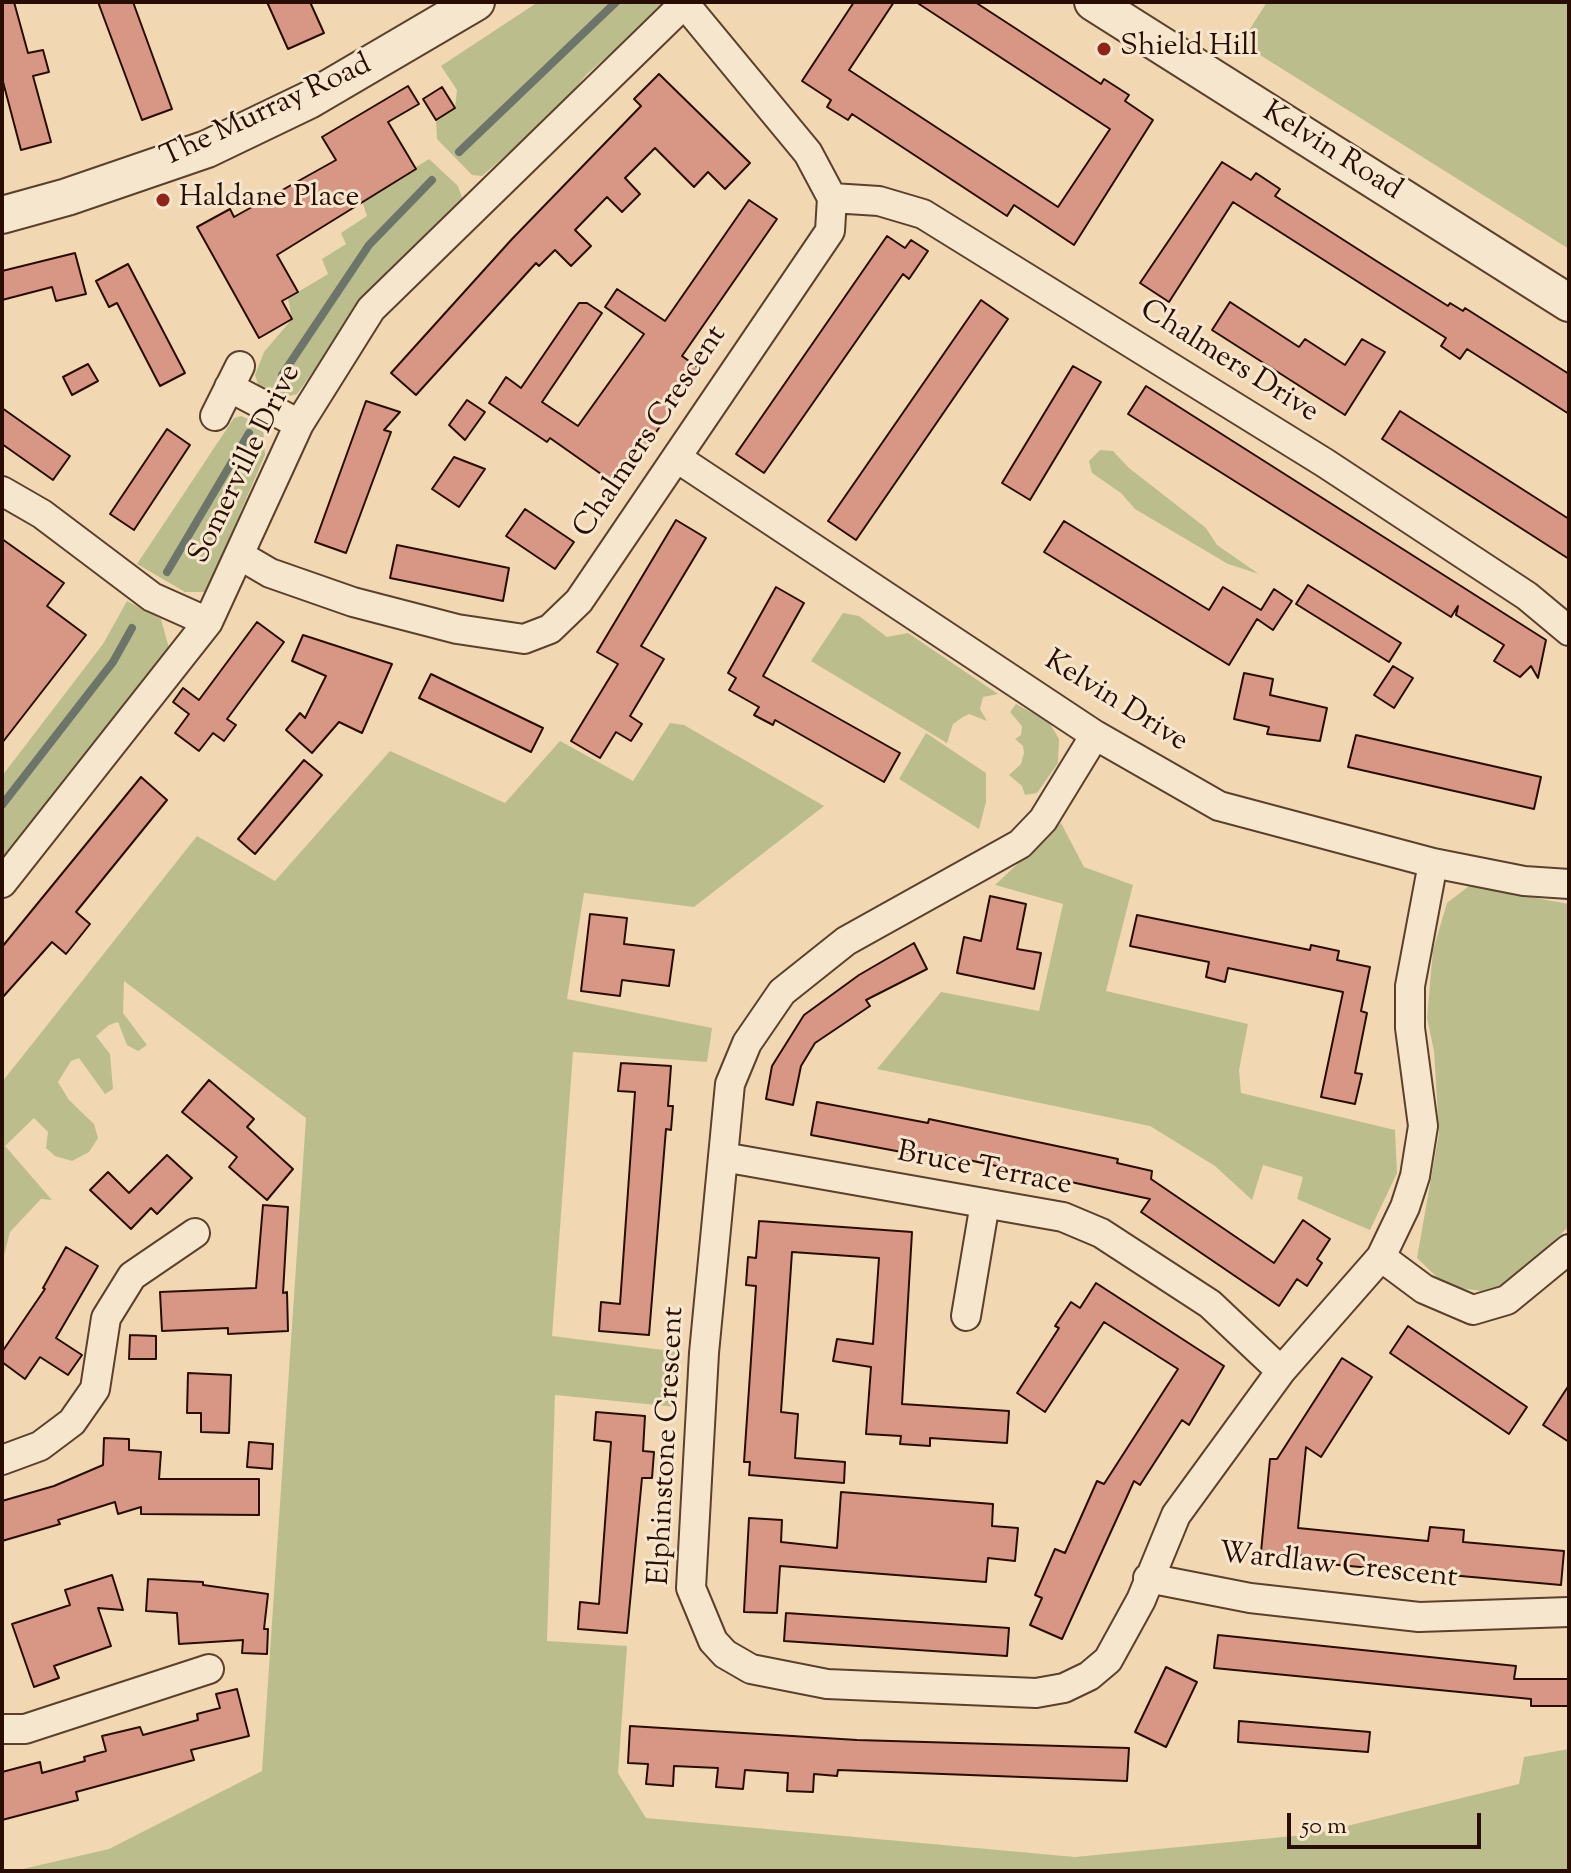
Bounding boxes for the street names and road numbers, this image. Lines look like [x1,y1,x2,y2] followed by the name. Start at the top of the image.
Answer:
[156,49,378,177] street label: The Murray Road
[1254,96,1408,210] street label: Kelvin Road
[1132,294,1324,432] street label: Chalmers Drive
[568,320,736,546] street label: Chalmers Crescent
[183,359,311,571] street label: Somerville Drive
[1036,645,1194,761] street label: Kelvin Drive
[894,1136,1074,1206] street label: Bruce Terrace
[644,1306,694,1586] street label: Elphinstone Crescent
[1217,1538,1459,1598] street label: Wardlaw Crescent

